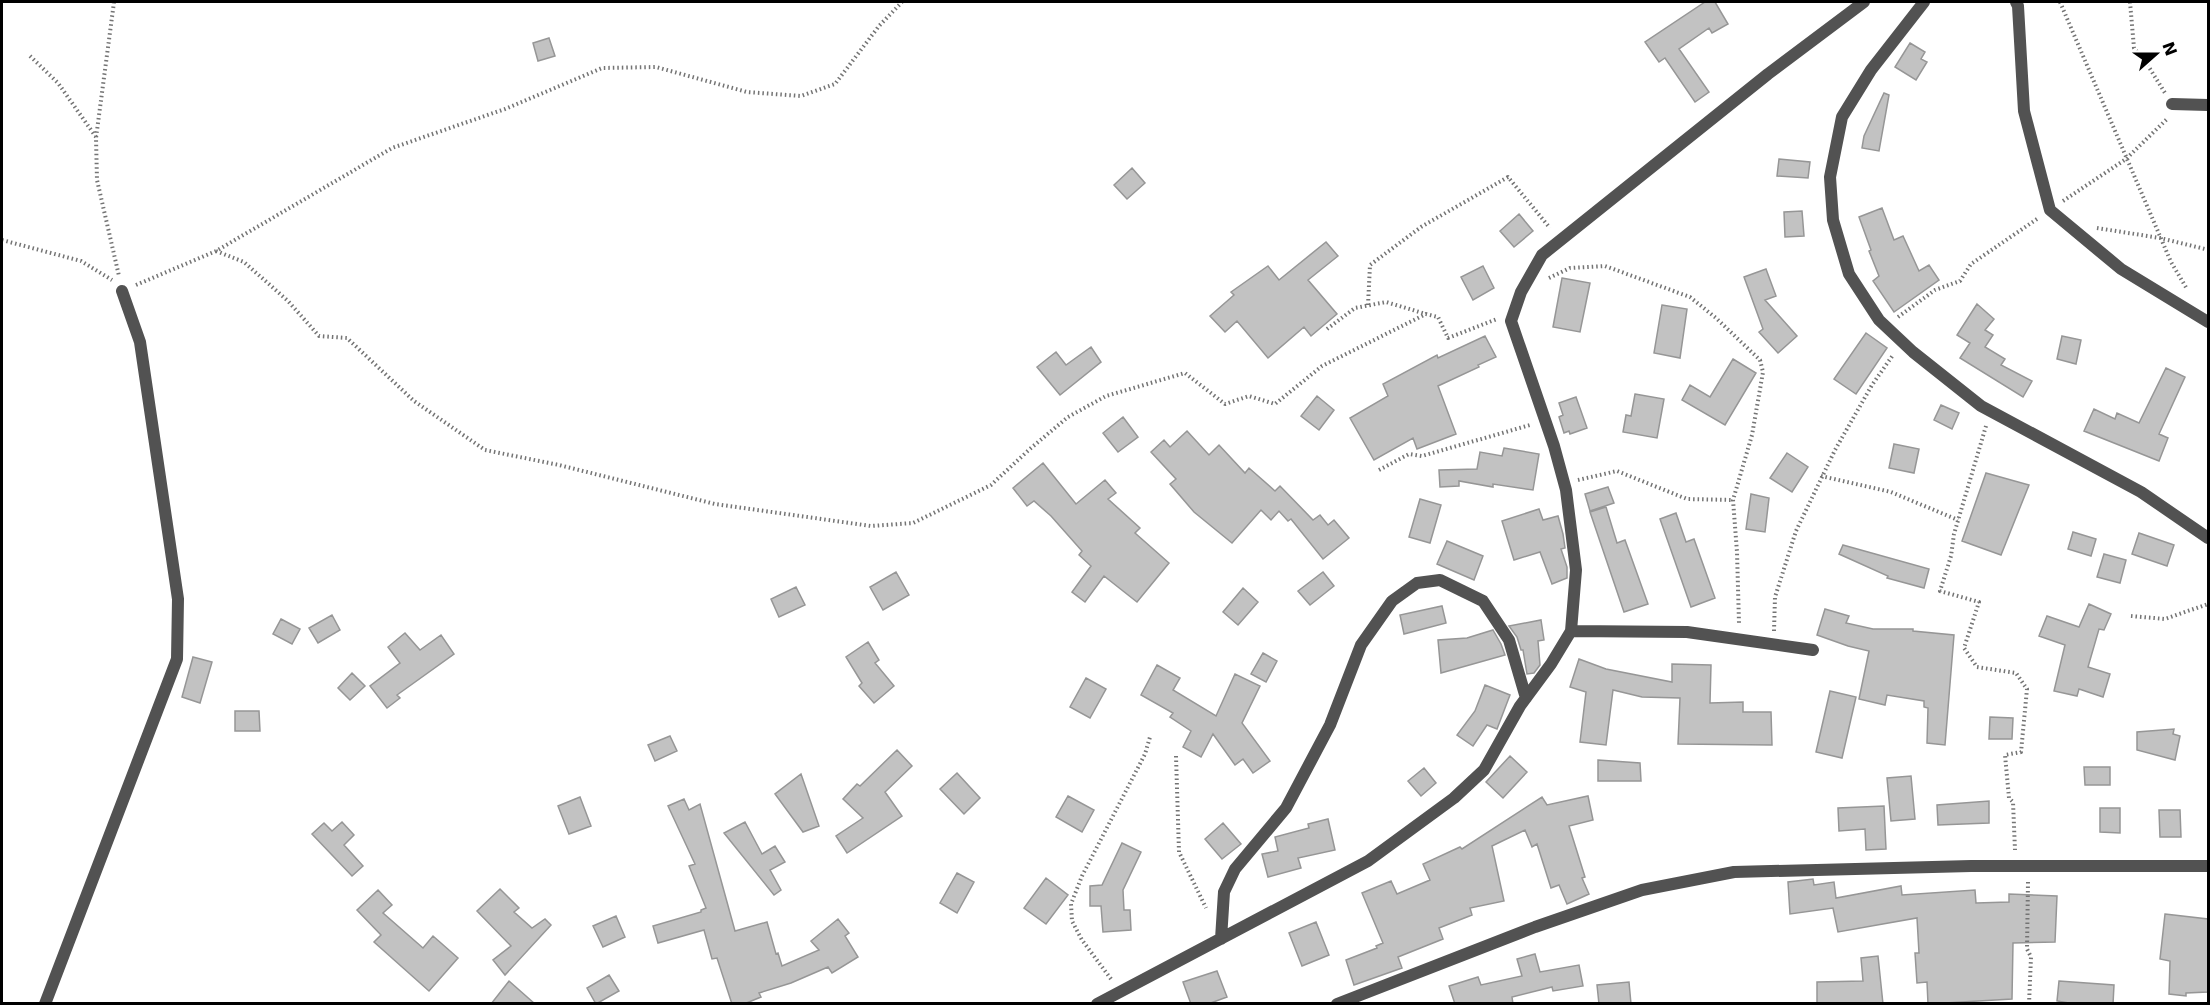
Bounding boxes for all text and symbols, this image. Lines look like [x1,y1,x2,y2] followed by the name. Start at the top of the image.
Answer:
[2126,24,2186,84] north arrow
[2158,39,2181,58] text: N

